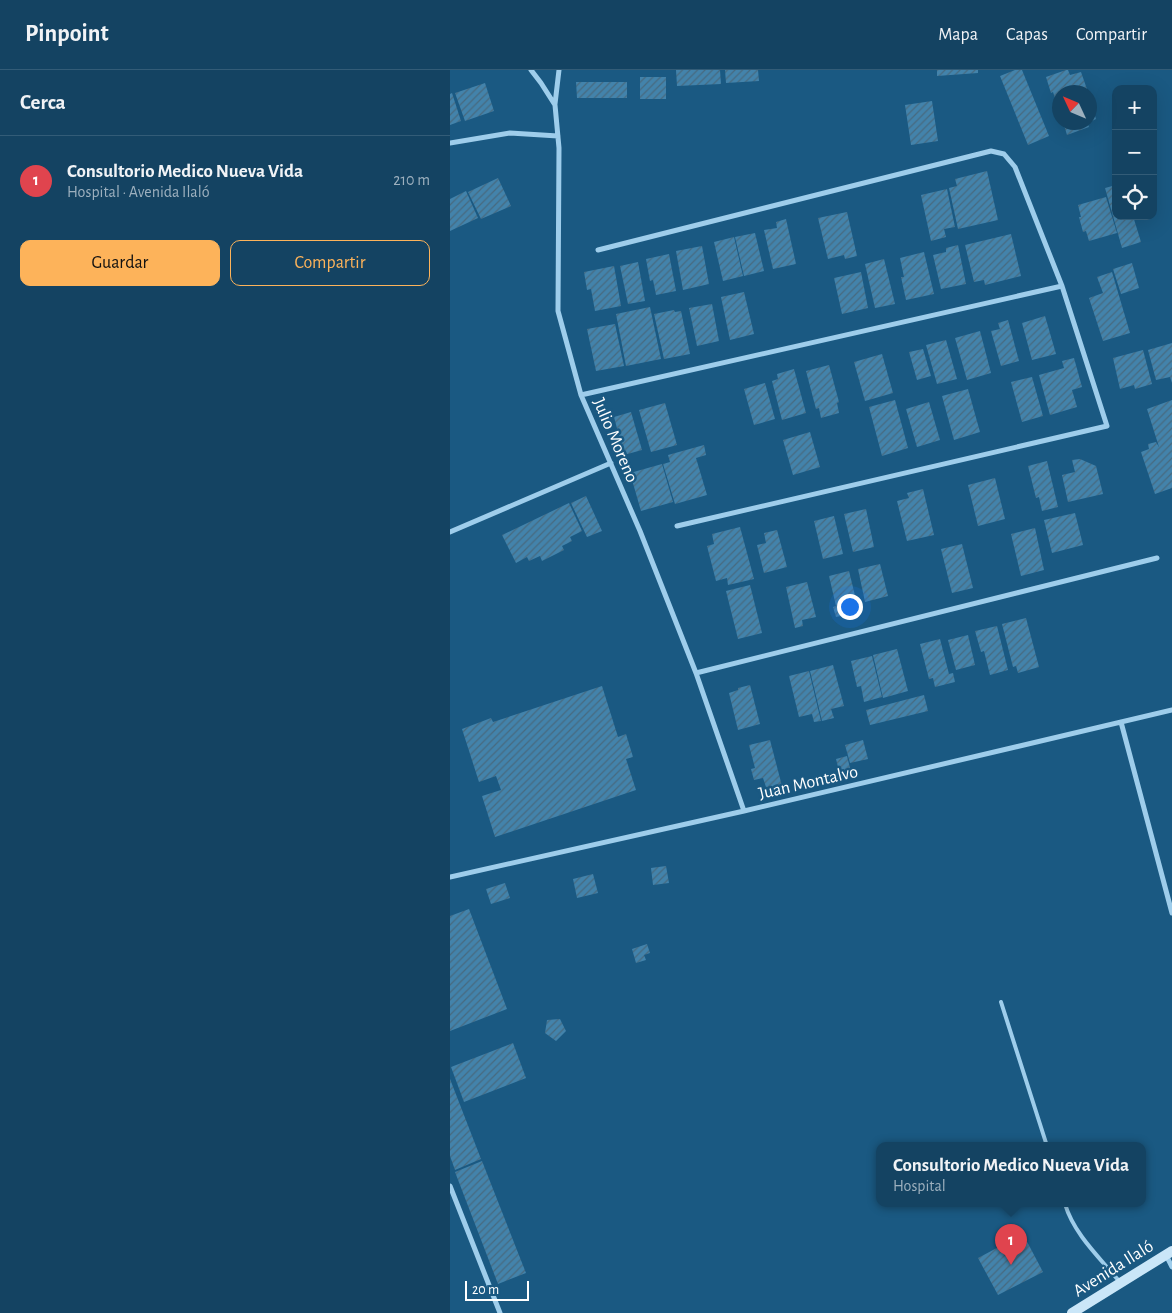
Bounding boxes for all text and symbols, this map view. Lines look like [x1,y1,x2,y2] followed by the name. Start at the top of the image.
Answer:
[25,22,109,46] text: Pinpoint
[938,26,978,44] text: Mapa
[1006,26,1048,44] text: Capas
[1076,26,1147,44] text: Compartir
[1052,85,1097,130] north arrow
[1112,85,1157,220] map controls
[1112,85,1157,130] button: +
[20,92,66,113] text: Cerca
[1112,130,1157,175] button: −
[67,162,303,181] text: Consultorio Medico Nueva Vida
[33,172,39,188] text: 1
[393,172,430,188] text: 210 m
[1112,175,1157,220] button: locate
[67,184,210,200] text: Hospital · Avenida Ilaló
[20,240,220,286] button: Guardar
[230,240,430,286] button: Compartir
[589,395,641,485] street label: Julio Moreno
[837,594,863,620] your location
[757,763,860,803] street label: Juan Montalvo
[876,1142,1146,1207] popup
[893,1156,1129,1175] text: Consultorio Medico Nueva Vida
[893,1178,946,1194] text: Hospital
[995,1224,1027,1265] pin: 1
[1070,1237,1157,1301] street label: Avenida Ilaló
[465,1278,529,1301] scale bar
[472,1283,499,1297] text: 20 m

